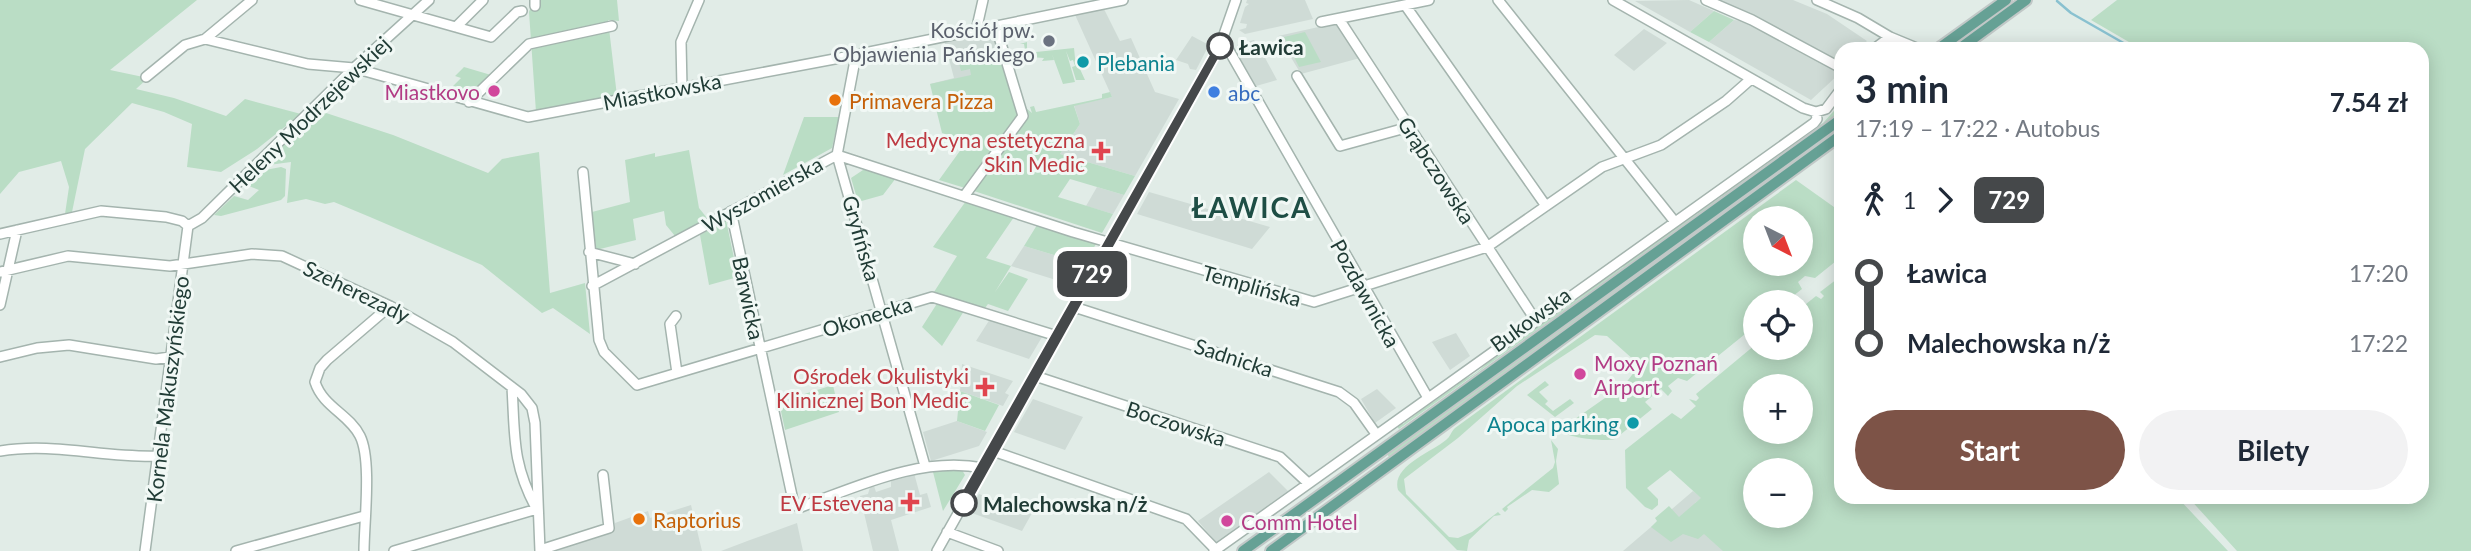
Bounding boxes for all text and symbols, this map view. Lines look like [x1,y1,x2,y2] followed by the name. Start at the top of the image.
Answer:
[833,17,1035,66] place label: Kościół pw. Objawienia Pańskiego
[223,31,395,197] street label: Heleny Modrzejewskiej
[1041,33,1057,49] marker: Kościół pw. Objawienia Pańskiego
[1207,33,1233,59] marker: Ławica
[1239,34,1304,59] place label: Ławica
[1097,50,1175,75] place label: Plebania
[1075,54,1091,70] marker: Plebania
[1855,65,1949,111] text: 3 min
[601,67,723,115] street label: Miastkowska
[384,79,480,104] place label: Miastkovo
[1228,80,1260,105] place label: abc
[486,83,502,99] marker: Miastkovo
[1206,84,1222,100] marker: abc
[2330,86,2408,118] text: 7.54 zł
[849,88,994,113] place label: Primavera Pizza
[827,92,843,108] marker: Primavera Pizza
[1393,112,1481,228] street label: Grąbczowska
[1855,114,2100,142] text: 17:19 – 17:22 · Autobus
[886,127,1085,176] place label: Medycyna estetyczna Skin Medic
[1091,141,1111,161] marker: Medycyna estetyczna Skin Medic
[698,151,826,237] street label: Wyszomierska
[1855,181,1893,219] icon: walk
[1926,181,1964,219] icon: forward
[1988,185,2030,214] text: 729
[1903,186,1916,214] text: 1
[1192,190,1312,224] district label: ŁAWICA
[838,192,886,284] street label: Gryfińska
[1743,206,1813,276] north arrow
[1743,206,1813,528] map controls
[1326,235,1406,351] street label: Pozdawnicka
[1052,251,1132,297] line badge: 729
[728,254,770,342] street label: Barwicka
[300,255,414,328] street label: Szeherezady
[1907,257,1987,289] text: Ławica
[1071,259,1113,288] text: 729
[1200,259,1304,311] street label: Templińska
[2349,259,2408,287] text: 17:20
[141,274,193,504] street label: Kornela Makuszyńskiego
[1485,281,1575,357] street label: Bukowska
[1743,290,1813,360] button: locate
[819,291,915,341] street label: Okonecka
[1907,327,2110,359] text: Malechowska n/ż
[2349,329,2408,357] text: 17:22
[1191,333,1277,381] street label: Sadnicka
[1594,350,1718,399] place label: Moxy Poznań Airport
[776,363,969,412] place label: Ośrodek Okulistyki Klinicznej Bon Medic
[1572,366,1588,382] marker: Moxy Poznań Airport
[1743,374,1813,444] button: +
[975,377,995,397] marker: Ośrodek Okulistyki Klinicznej Bon Medic
[1123,395,1229,451] street label: Boczowska
[1855,410,2125,490] button: Start
[2139,410,2408,490] button: Bilety
[1487,411,1619,436] place label: Apoca parking
[1625,415,1641,431] marker: Apoca parking
[1743,458,1813,528] button: −
[780,490,894,515] place label: EV Estevena
[951,490,977,516] marker: Malechowska n/ż
[983,491,1148,516] place label: Malechowska n/ż
[900,492,920,512] marker: EV Estevena
[653,507,741,532] place label: Raptorius
[1241,509,1358,534] place label: Comm Hotel
[631,511,647,527] marker: Raptorius
[1219,513,1235,529] marker: Comm Hotel

